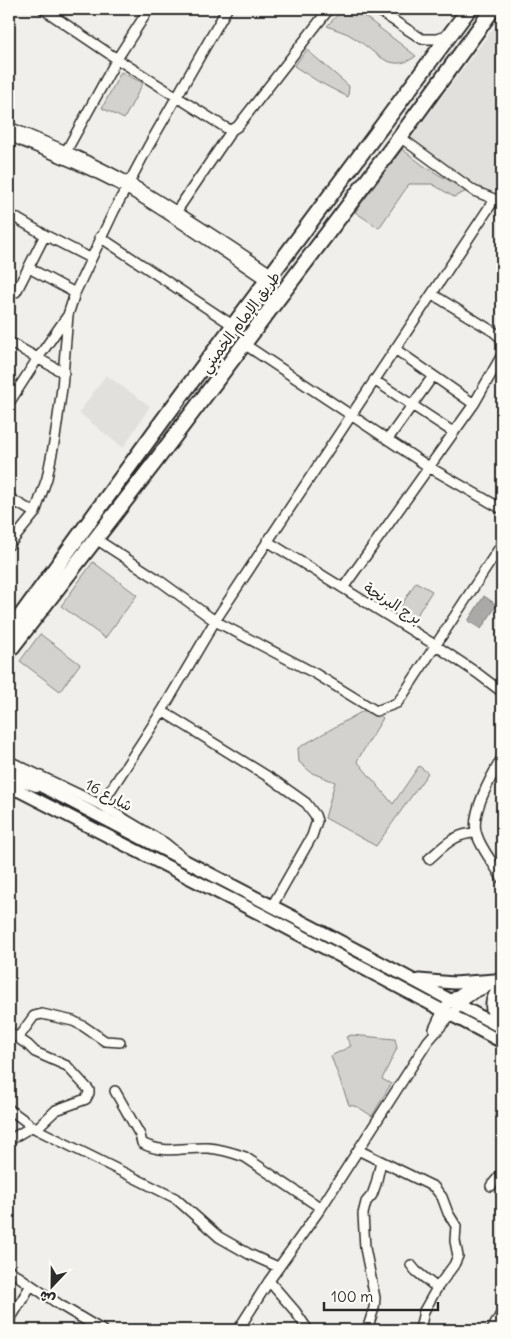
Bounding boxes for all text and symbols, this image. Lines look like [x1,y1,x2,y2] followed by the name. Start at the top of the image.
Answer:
[196,268,287,379] street label: طريق الإمام الخميني
[360,578,426,629] street label: برج البرنجة
[82,775,136,816] street label: شارع 16
[28,1262,78,1312] north arrow
[324,1279,437,1311] scale bar
[37,1287,58,1309] text: ش
[331,1287,373,1306] text: 100 m

